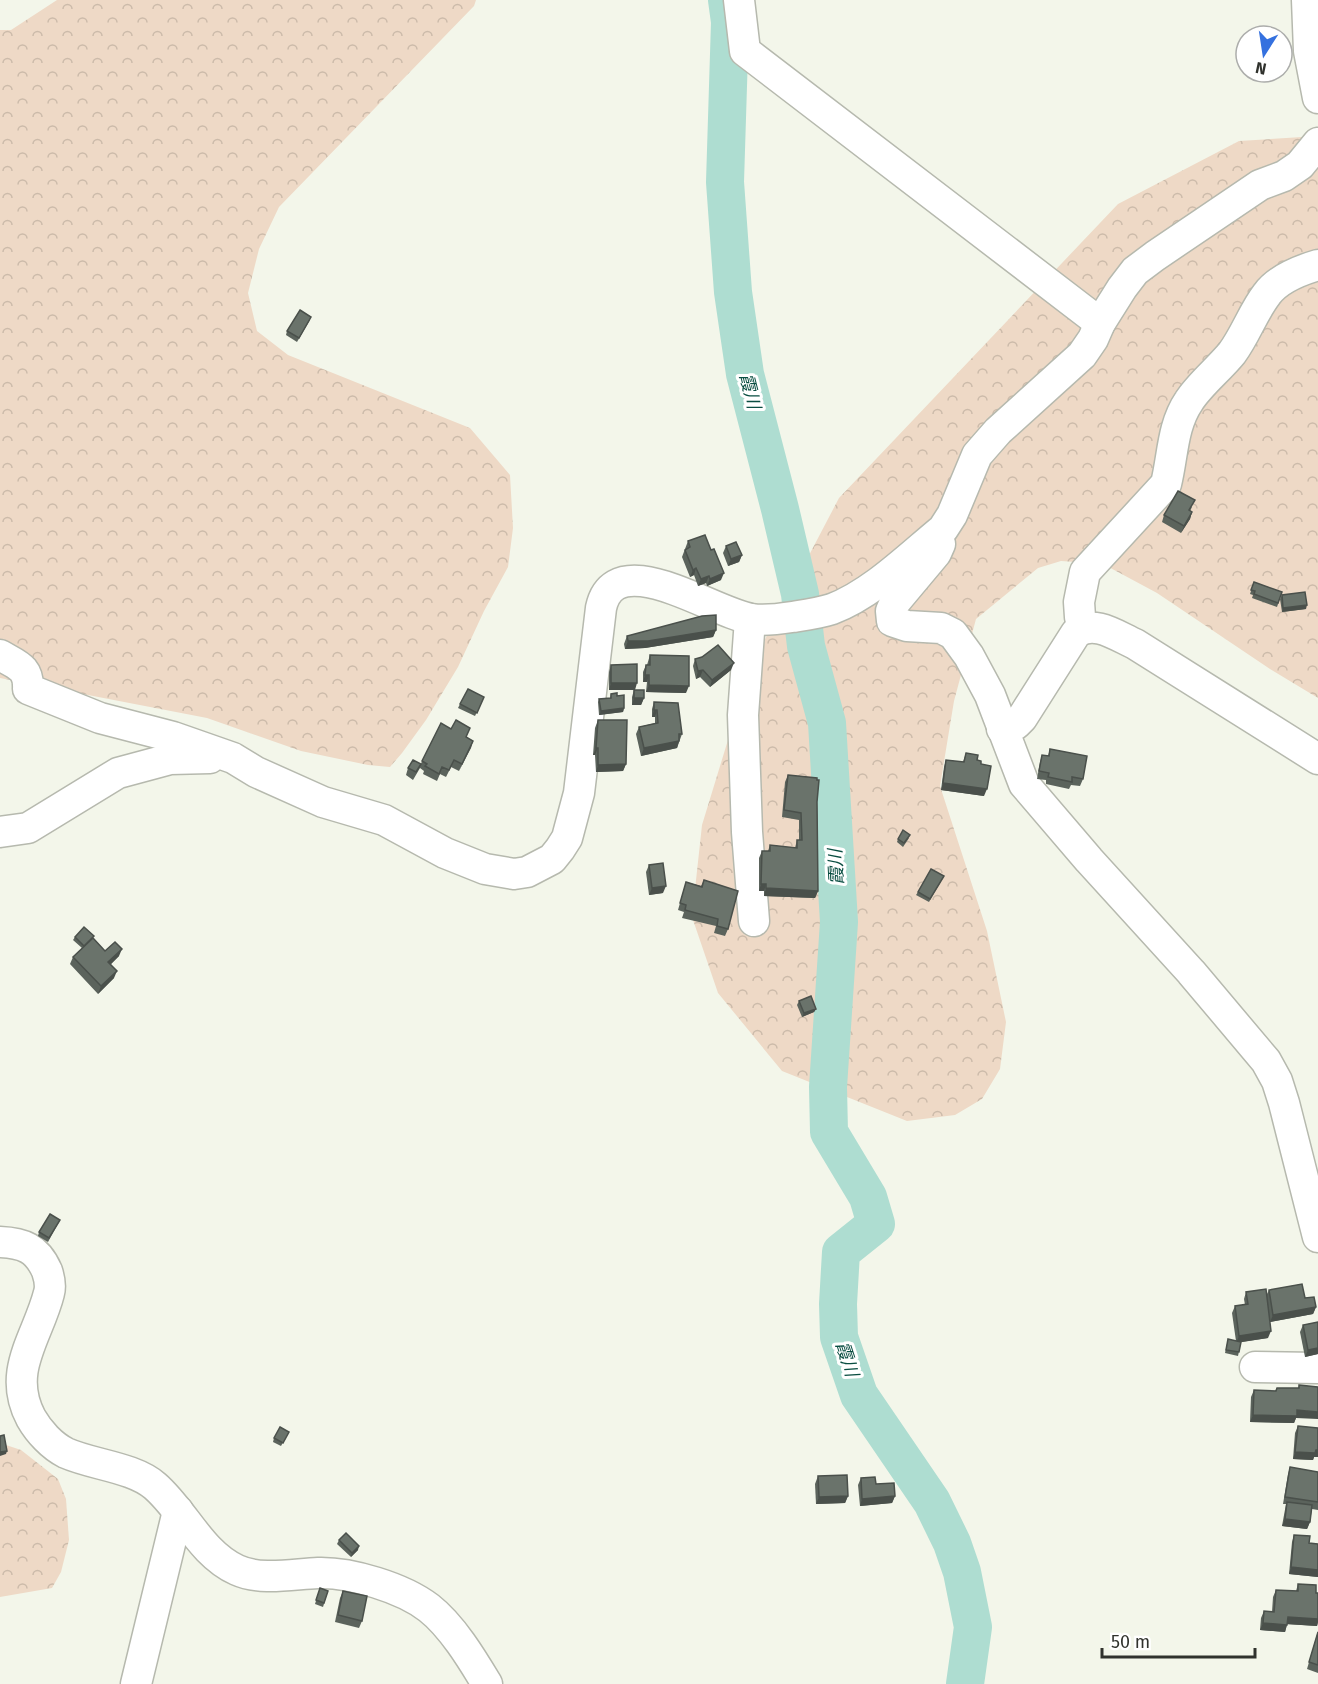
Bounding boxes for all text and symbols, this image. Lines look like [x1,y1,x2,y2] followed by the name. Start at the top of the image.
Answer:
[1234,24,1294,84] north arrow
[1254,58,1268,79] text: N
[735,371,766,413] water label: 霞川
[824,846,848,886] water label: 霞川
[831,1338,864,1381] water label: 霞川
[1102,1621,1255,1659] scale bar
[1111,1631,1150,1653] text: 50 m

